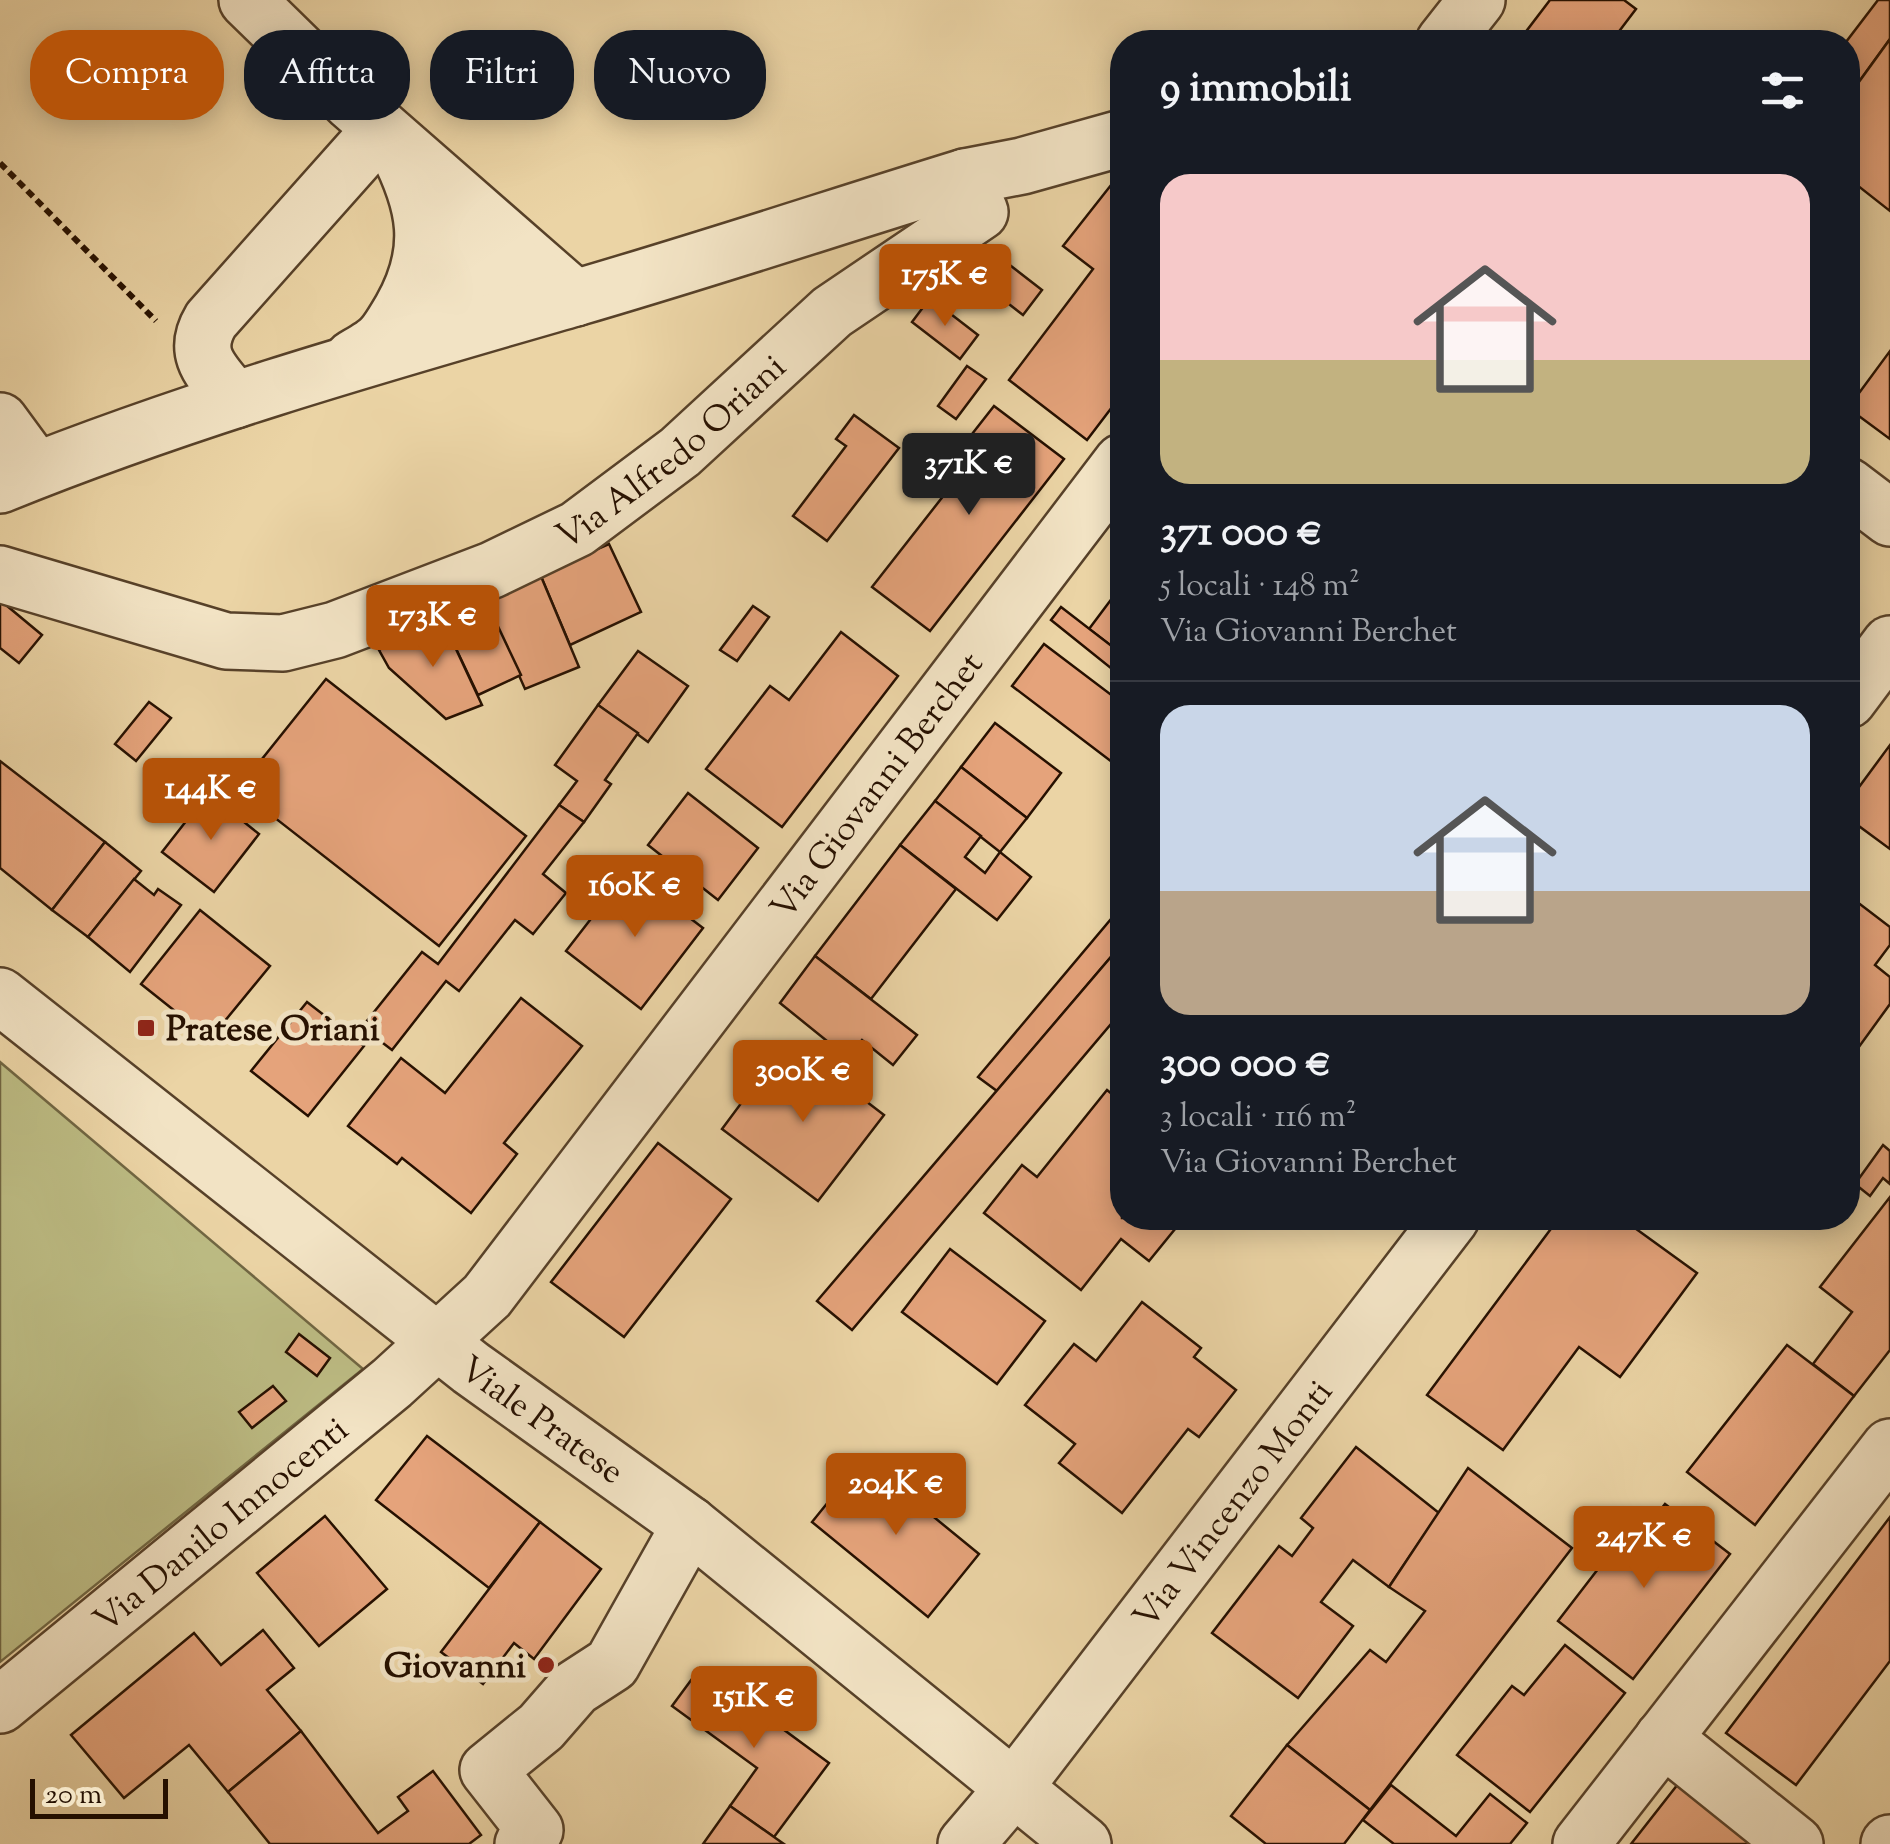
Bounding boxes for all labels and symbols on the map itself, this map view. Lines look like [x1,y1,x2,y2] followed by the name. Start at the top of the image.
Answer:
[864,244,1026,329] pin: 175K €
[548,344,799,564] street label: Via Alfredo Oriani
[888,433,1050,518] pin: 371K €
[352,585,514,670] pin: 173K €
[760,643,997,932] street label: Via Giovanni Berchet
[130,758,292,843] pin: 144K €
[554,855,716,940] pin: 160K €
[166,1006,380,1057] place label: Pratese Oriani
[135,1017,157,1039] marker: Pratese Oriani
[722,1040,884,1125] pin: 300K €
[447,1345,633,1499] street label: Viale Pratese
[1123,1370,1347,1641] street label: Via Vincenzo Monti
[84,1407,361,1647] street label: Via Danilo Innocenti
[815,1453,977,1538] pin: 204K €
[1563,1506,1725,1591] pin: 247K €
[384,1643,526,1694] place label: Giovanni
[535,1654,557,1676] marker: Giovanni
[673,1666,835,1751] pin: 151K €
[30,1774,168,1818] scale bar

